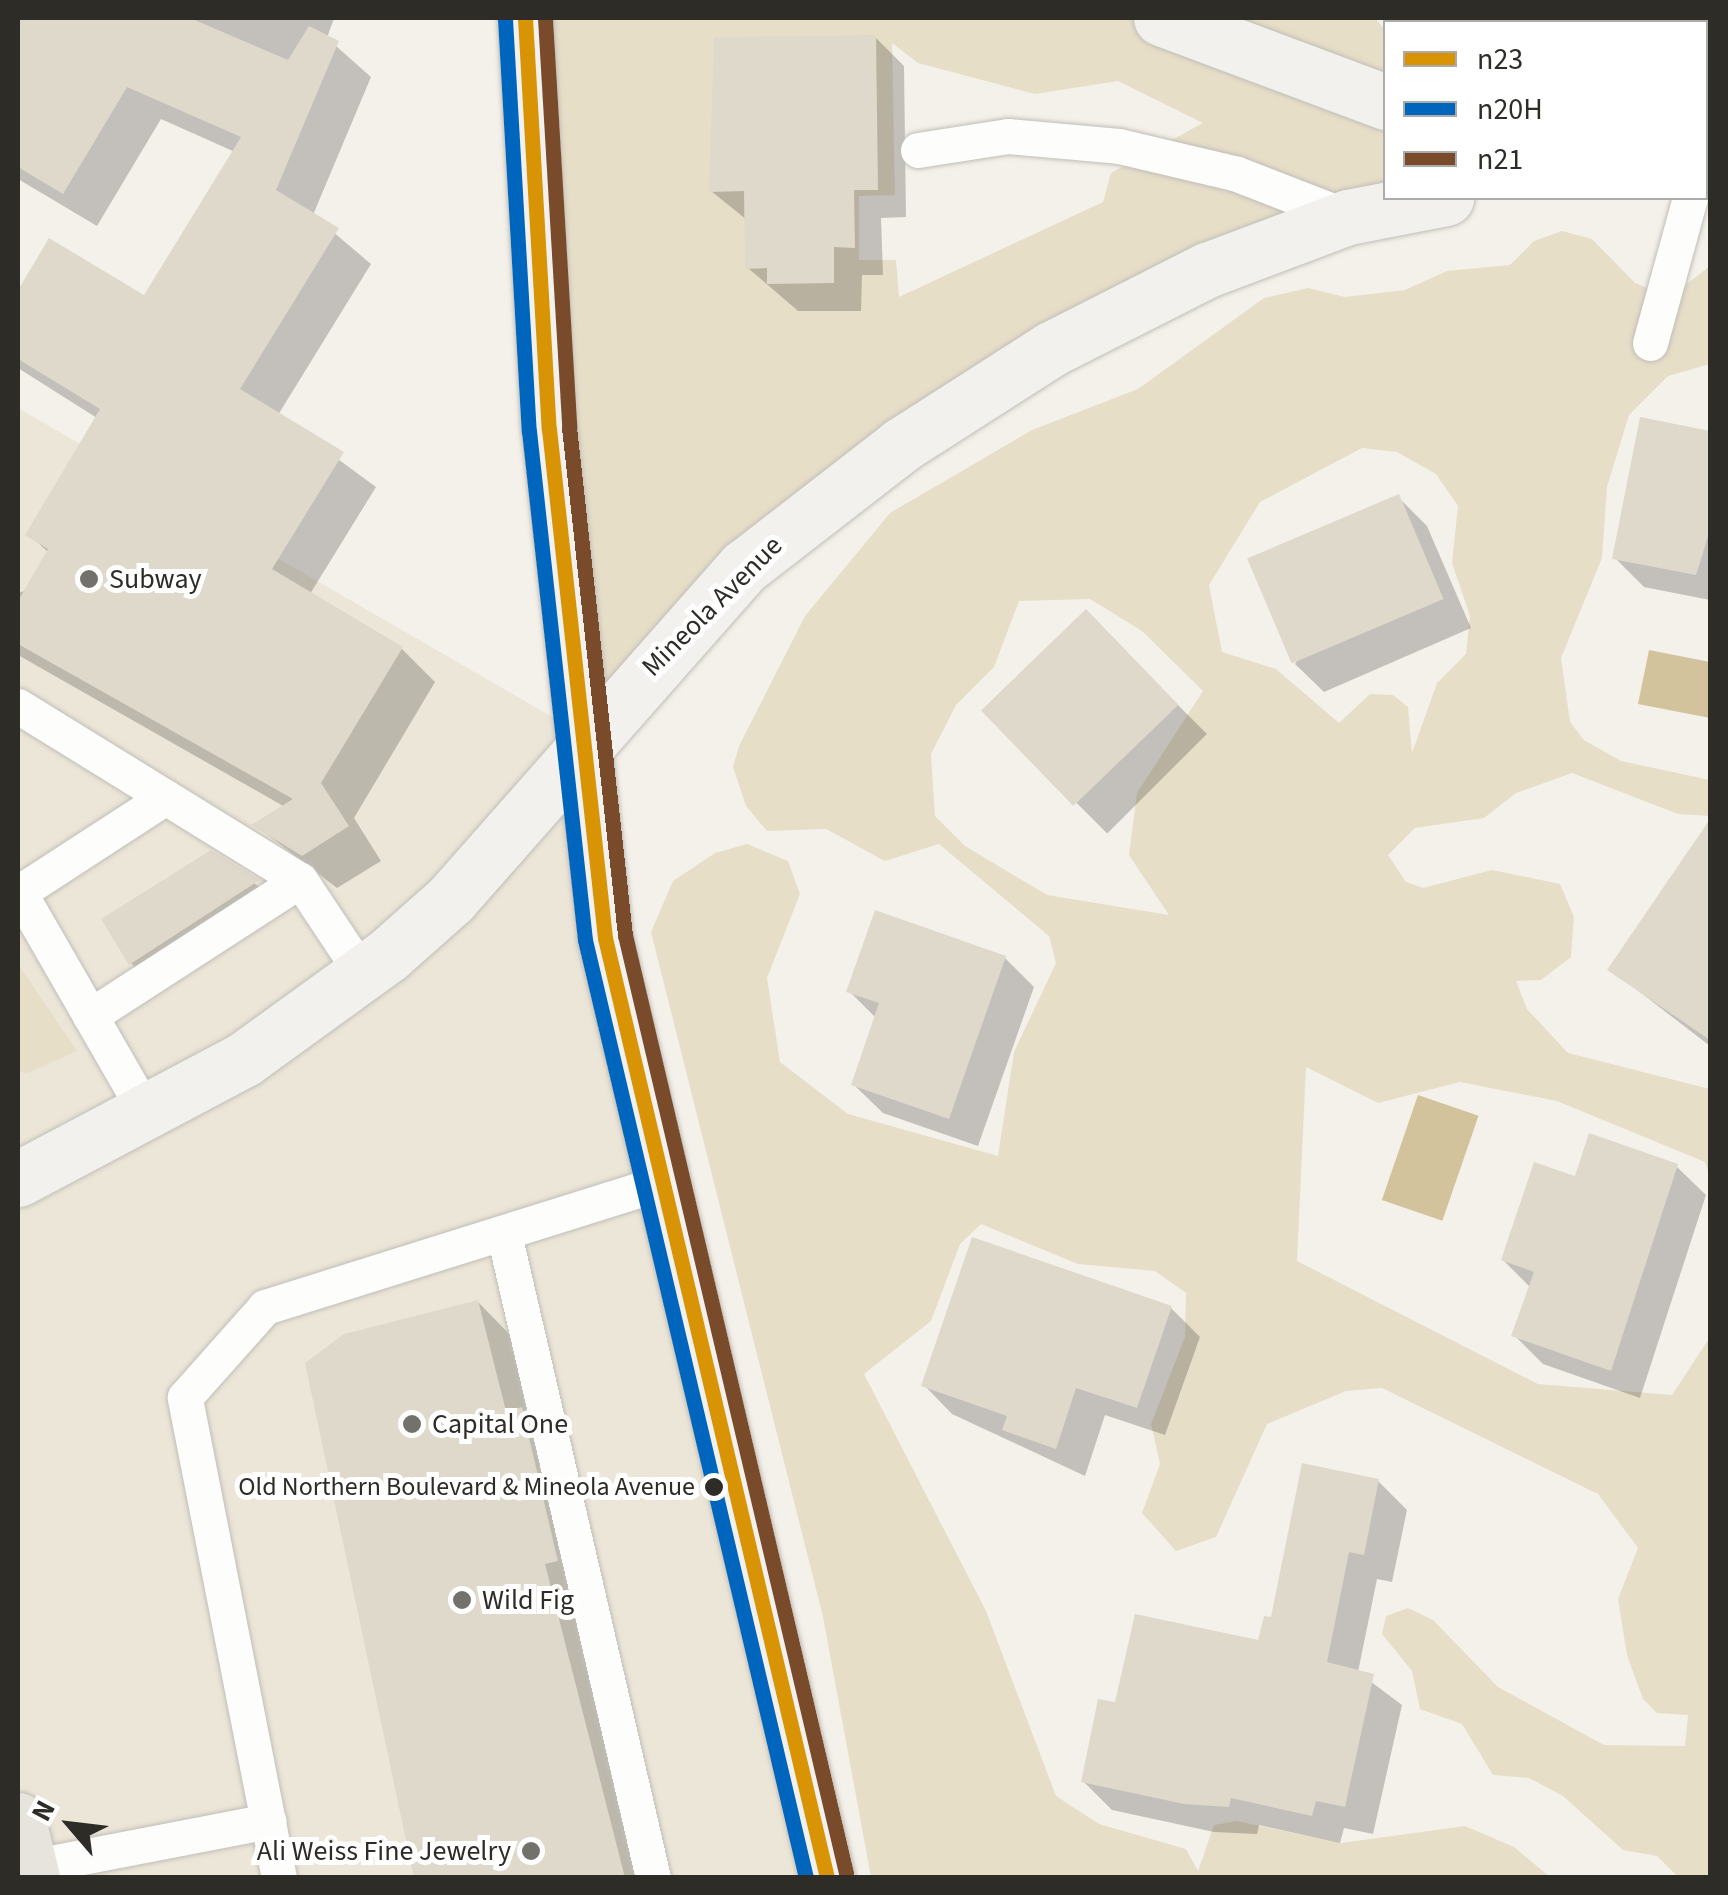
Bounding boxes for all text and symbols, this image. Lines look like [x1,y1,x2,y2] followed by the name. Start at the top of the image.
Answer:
[1383,20,1708,200] legend
[1477,38,1523,81] text: n23
[1477,88,1543,131] text: n20H
[1477,138,1523,181] text: n21
[635,529,789,683] street label: Mineola Avenue
[109,562,202,596] place label: Subway
[78,568,100,590] marker: Subway
[432,1407,568,1441] place label: Capital One
[401,1413,423,1435] marker: Capital One
[238,1471,695,1503] place label: Old Northern Boulevard & Mineola Avenue
[704,1477,724,1497] marker: Old Northern Boulevard & Mineola Avenue
[482,1583,574,1617] place label: Wild Fig
[451,1589,473,1611] marker: Wild Fig
[20,1775,120,1875] north arrow
[21,1793,66,1829] text: N
[257,1834,511,1868] place label: Ali Weiss Fine Jewelry
[520,1840,542,1862] marker: Ali Weiss Fine Jewelry

